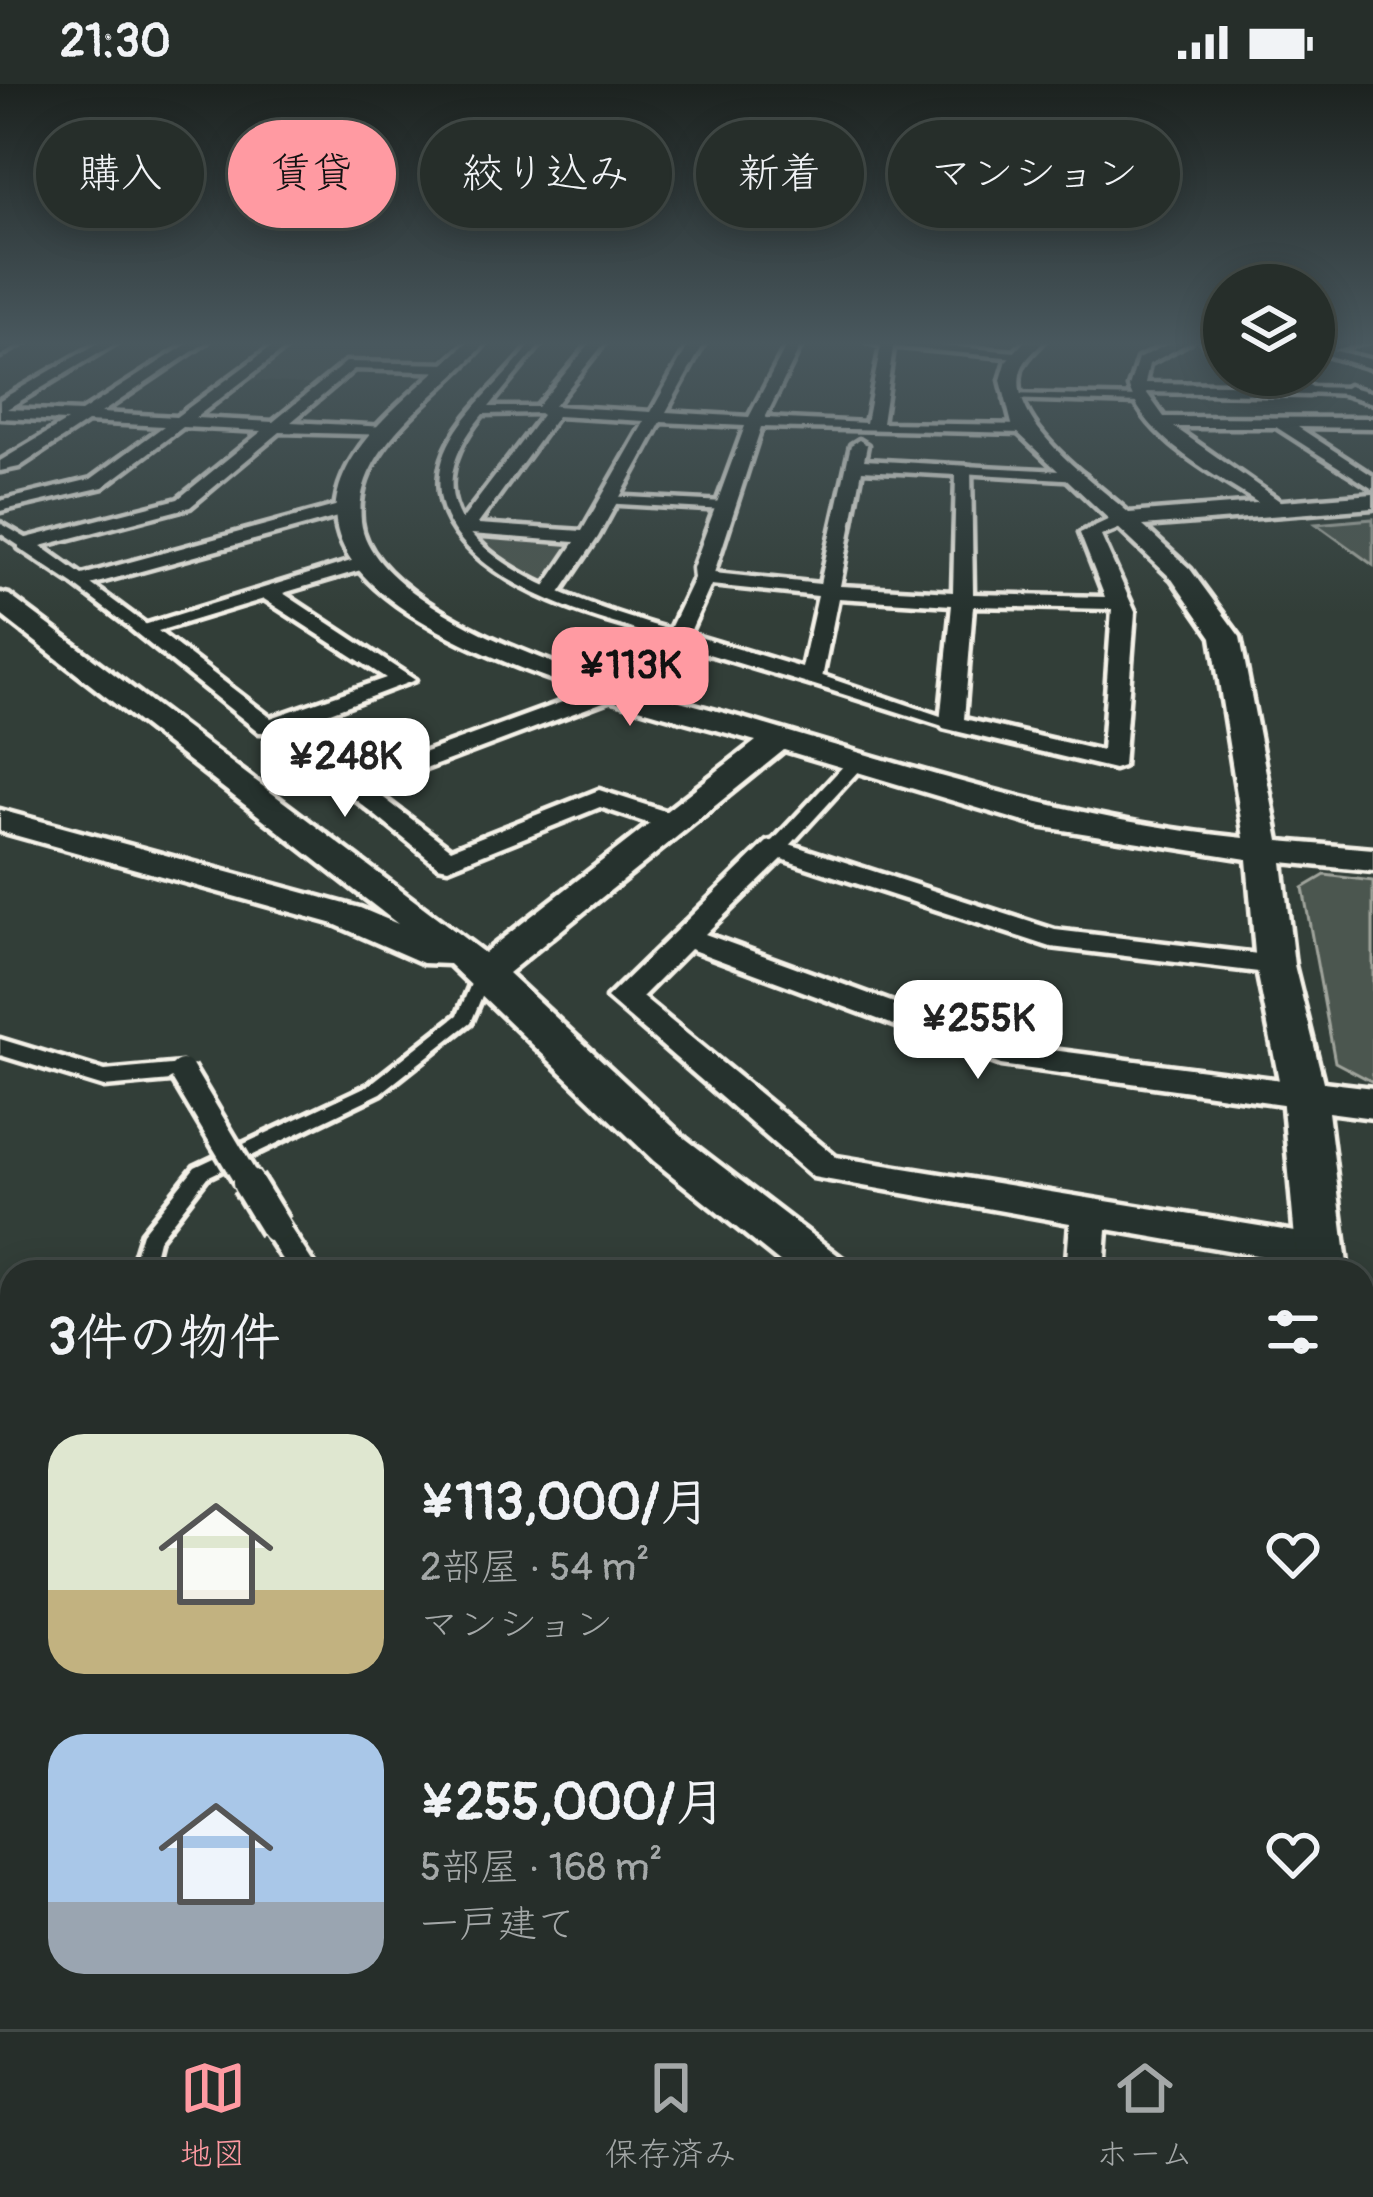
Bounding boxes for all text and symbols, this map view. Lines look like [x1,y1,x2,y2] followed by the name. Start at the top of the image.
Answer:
[60,14,171,70] text: 21:30
[36,120,204,228] chip: 購入
[228,120,396,228] chip: 賃貸
[420,120,672,228] chip: 絞り込み
[696,120,864,228] chip: 新着
[888,120,1180,228] chip: マンション
[1203,264,1335,396] map controls
[1203,264,1335,396] button: layers
[546,627,714,729] pin: ¥113K
[579,641,681,690] text: ¥113K
[261,718,429,820] pin: ¥248K
[288,732,402,781] text: ¥248K
[894,980,1062,1082] pin: ¥255K
[921,994,1035,1043] text: ¥255K
[1260,1299,1326,1365] icon: filters
[48,1306,280,1370] text: 3件の物件
[420,1471,711,1535] text: ¥113,000/月
[144,1482,288,1626] icon: home
[1260,1521,1326,1587] icon: heart
[420,1543,650,1592] text: 2部屋 · 54 m²
[420,1600,613,1649] text: マンション
[420,1771,726,1835] text: ¥255,000/月
[144,1782,288,1926] icon: home
[1260,1821,1326,1887] icon: heart
[420,1843,663,1892] text: 5部屋 · 168 m²
[420,1900,576,1949] text: 一戸建て
[180,2055,246,2175] tab: 地図
[605,2055,737,2175] tab: 保存済み
[1096,2055,1193,2175] tab: ホーム

